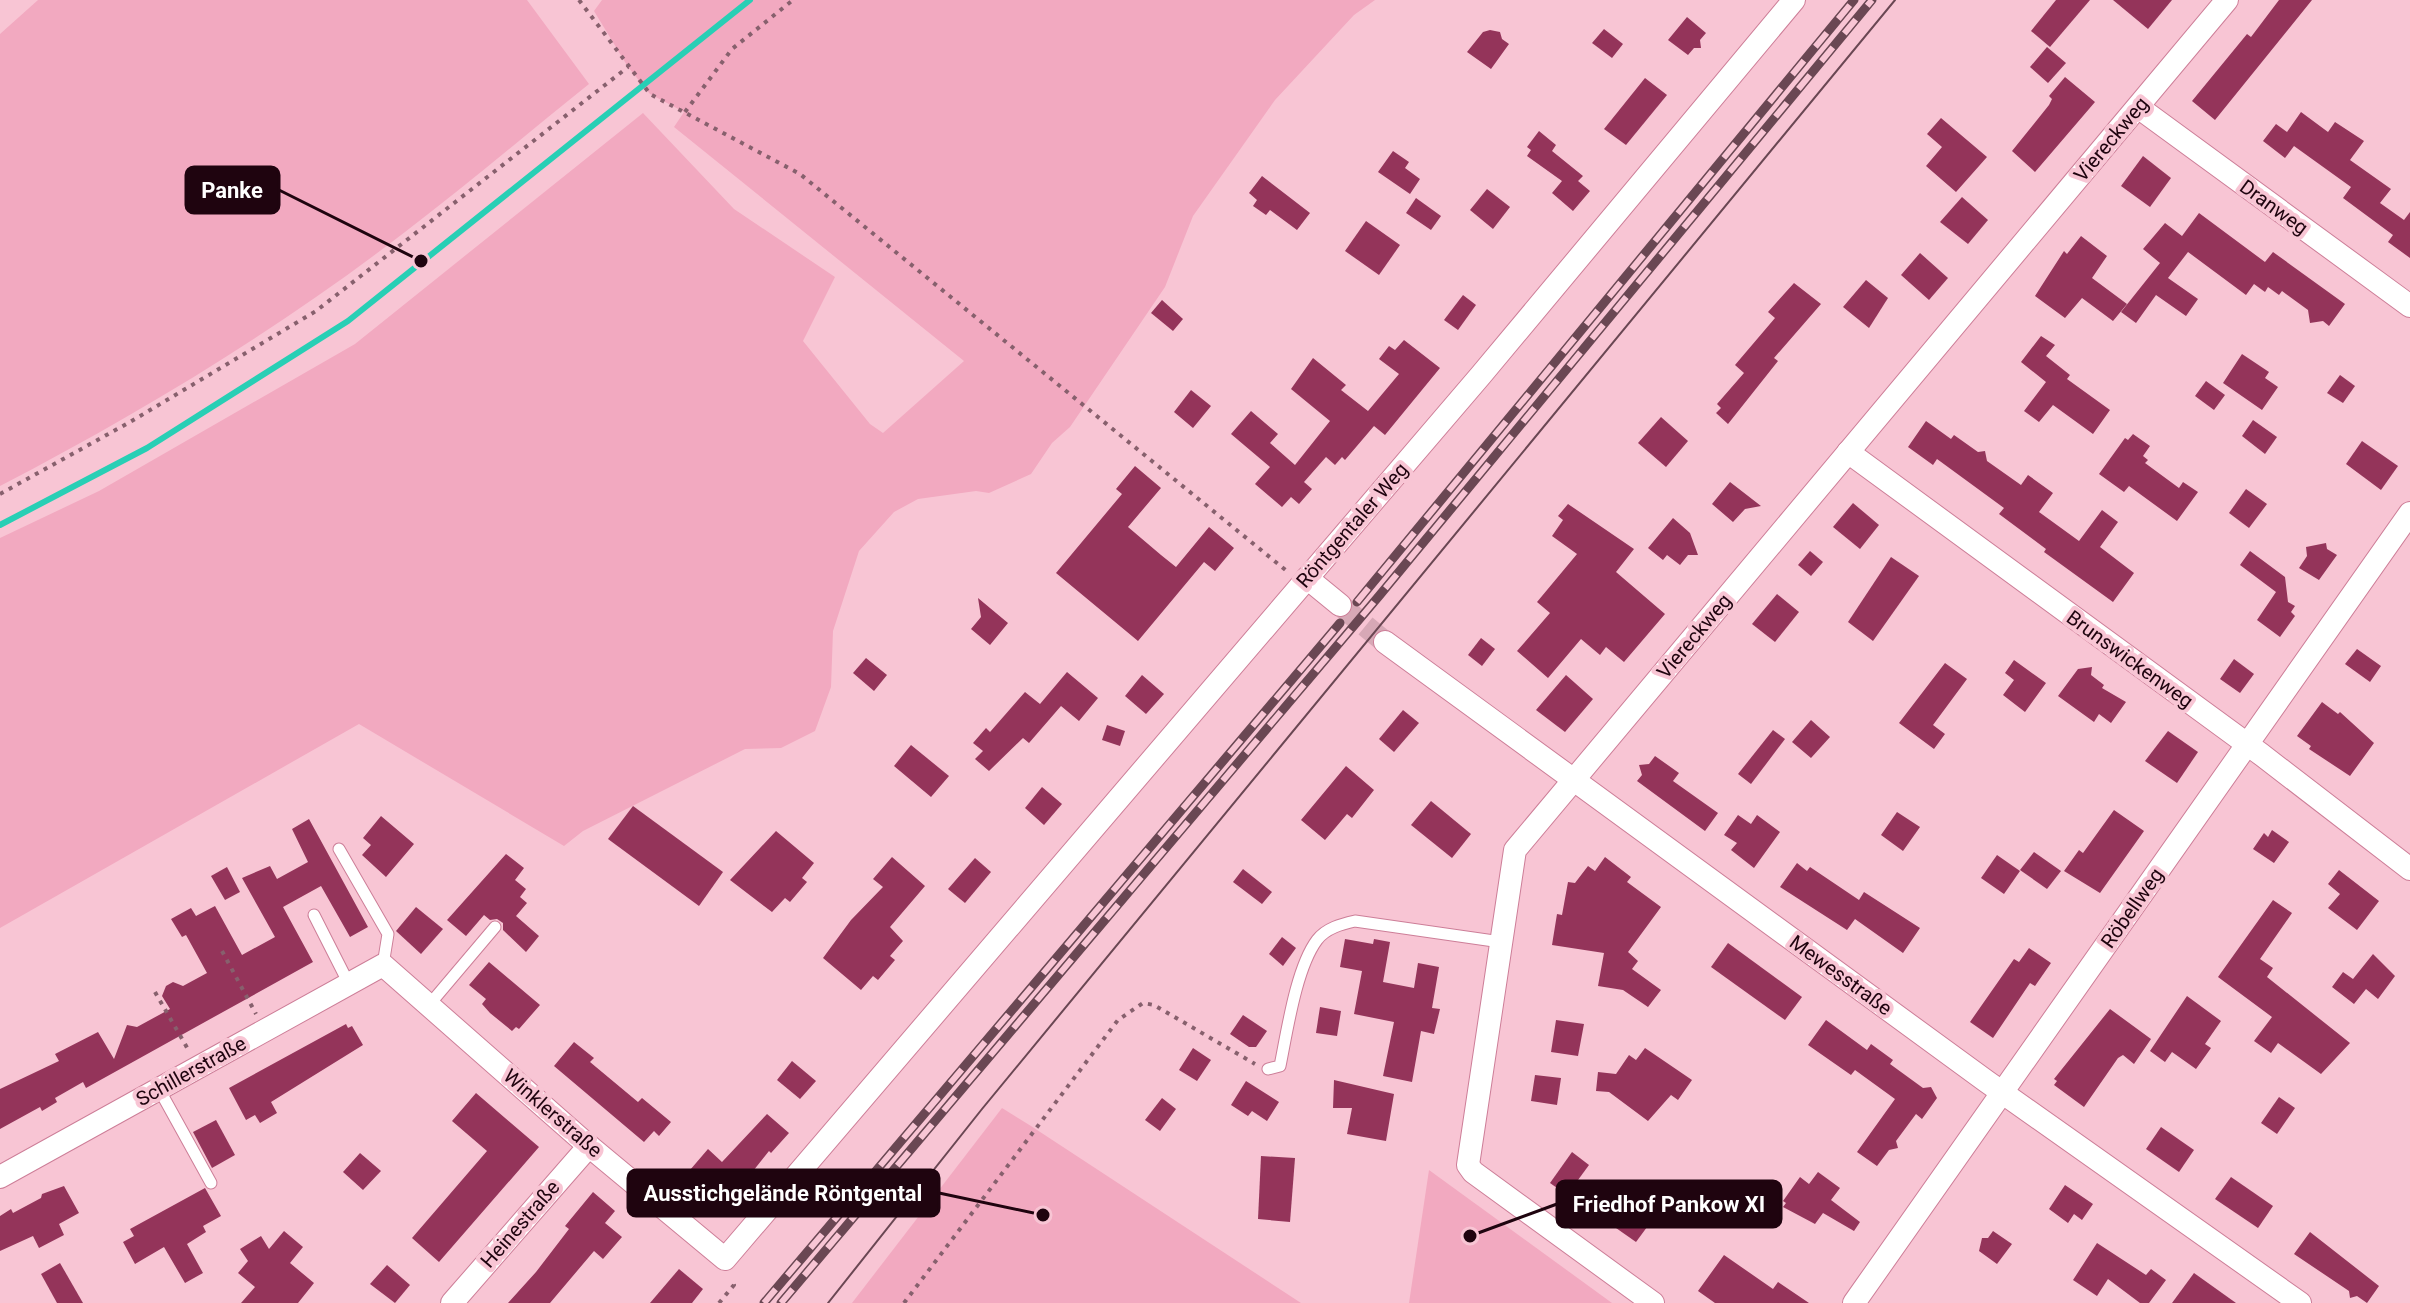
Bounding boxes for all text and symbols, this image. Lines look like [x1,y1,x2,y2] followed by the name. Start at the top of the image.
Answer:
[2069,92,2153,186] street label: Viereckweg
[186,167,279,213] callout: Panke
[2235,174,2313,240] street label: Dranweg
[201,178,263,203] text: Panke
[1291,457,1413,593] street label: Röntgentaler Weg
[1652,589,1736,683] street label: Viereckweg
[2062,605,2198,713] street label: Brunswickenweg
[2096,863,2168,953] street label: Röbellweg
[1785,930,1897,1020] street label: Mewesstraße
[132,1031,250,1111] street label: Schillerstraße
[499,1064,607,1162] street label: Winklerstraße
[628,1170,939,1216] callout: Ausstichgelände Röntgental
[476,1175,564,1273] street label: Heinestraße
[644,1181,922,1206] text: Ausstichgelände Röntgental
[1557,1181,1781,1227] callout: Friedhof Pankow XI
[1573,1192,1765,1217] text: Friedhof Pankow XI

